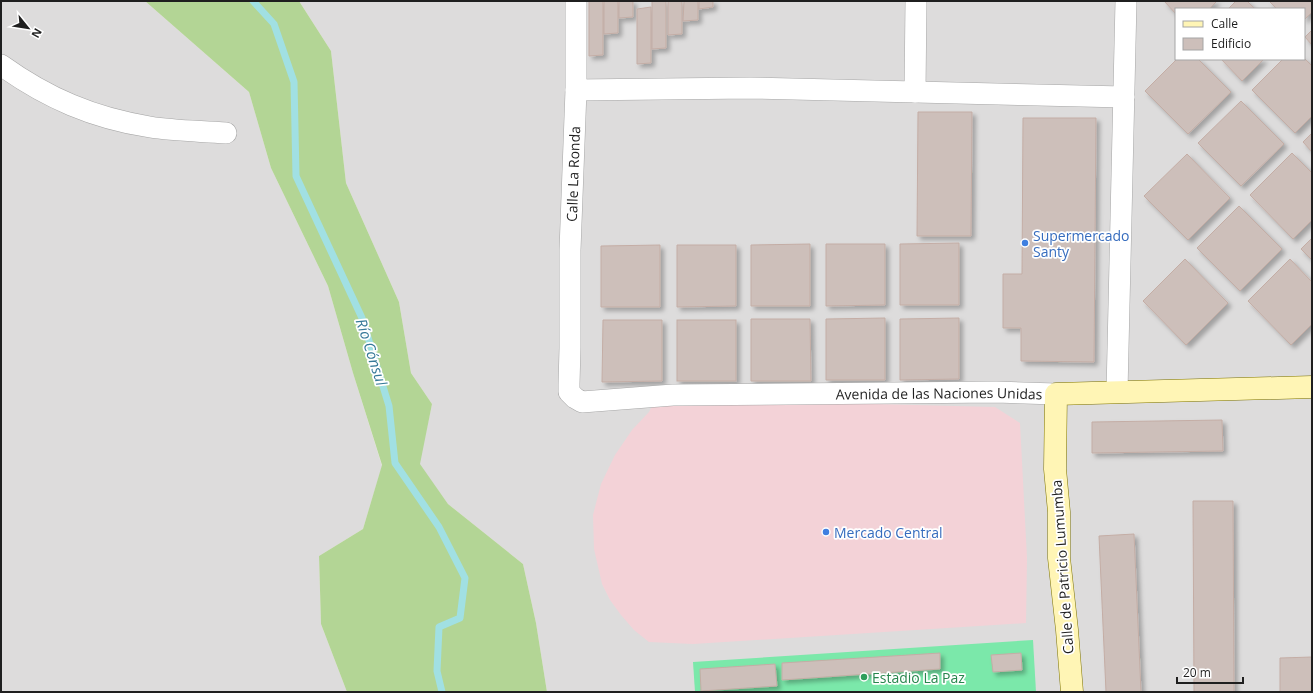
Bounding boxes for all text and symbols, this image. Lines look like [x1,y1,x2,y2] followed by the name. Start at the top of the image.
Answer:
[8,8,48,48] north arrow
[1175,8,1305,60] legend
[1211,15,1238,32] text: Calle
[28,26,46,41] text: N
[1211,35,1251,52] text: Edificio
[562,126,584,222] street label: Calle La Ronda
[1033,226,1129,261] place label: Supermercado Santy
[1020,238,1030,248] marker: Supermercado Santy
[352,316,393,389] water label: Río Cónsul
[836,382,1043,403] street label: Avenida de las Naciones Unidas
[1046,479,1078,655] street label: Calle de Patricio Lumumba
[834,523,943,542] place label: Mercado Central
[821,527,831,537] marker: Mercado Central
[1177,659,1243,685] scale bar
[1183,664,1211,681] text: 20 m
[872,668,965,687] place label: Estadio La Paz
[859,672,869,682] marker: Estadio La Paz

